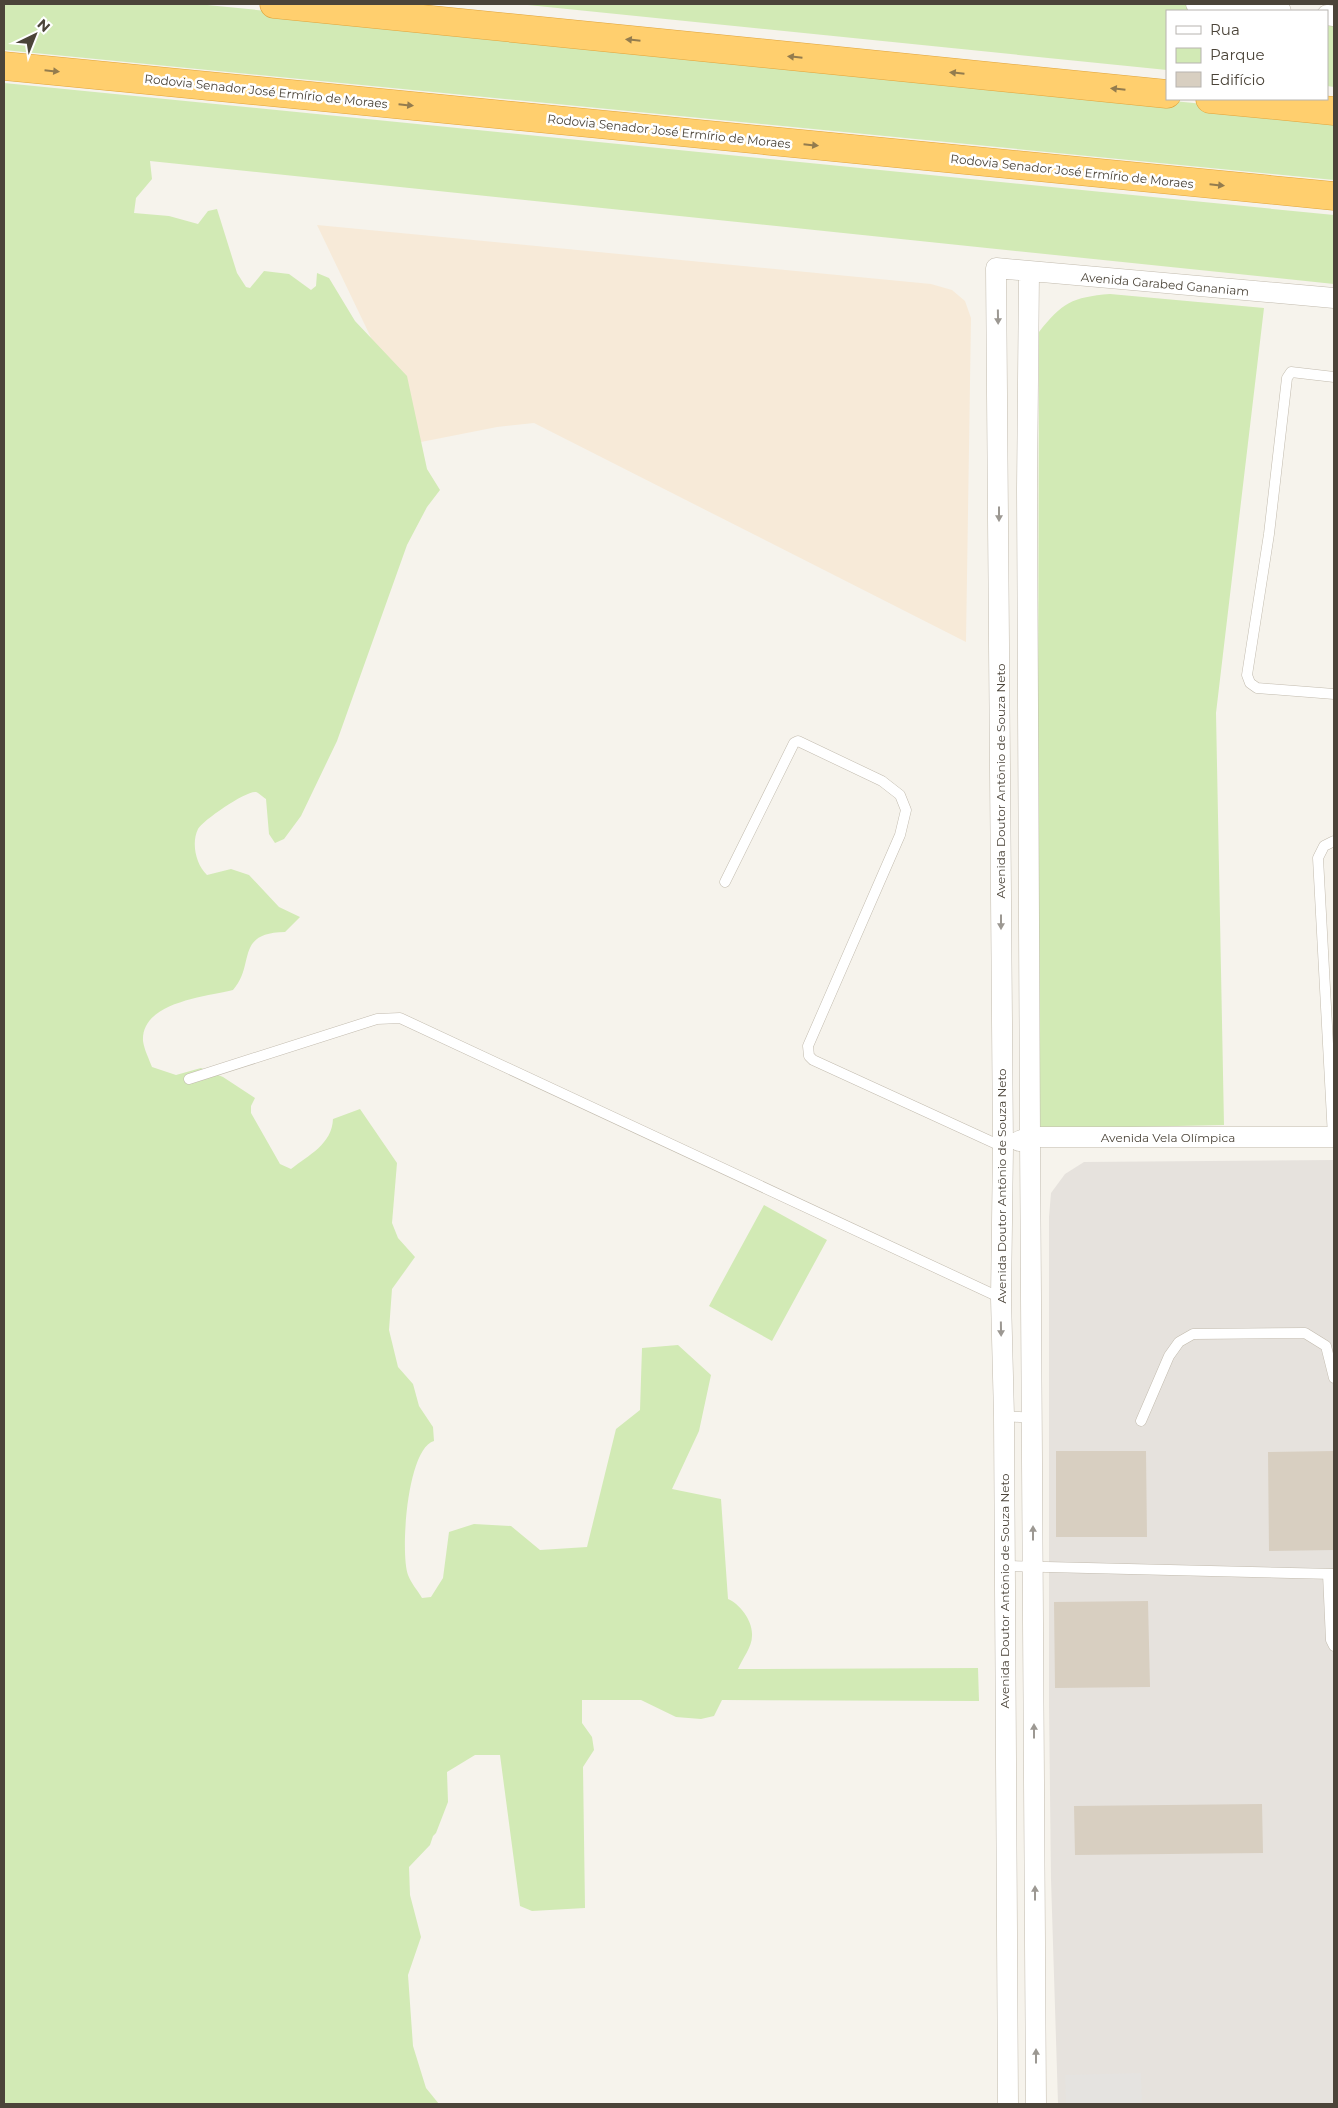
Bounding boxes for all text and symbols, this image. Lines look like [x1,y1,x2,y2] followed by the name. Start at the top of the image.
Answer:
[10,10,60,60] north arrow
[1166,10,1328,100] legend
[34,15,54,36] text: N
[1210,20,1240,39] text: Rua
[625,36,641,44] one-way arrow
[1210,45,1265,64] text: Parque
[787,53,803,61] one-way arrow
[45,67,61,75] one-way arrow
[948,69,964,77] one-way arrow
[1210,70,1265,89] text: Edifício
[144,71,388,111] street label: Rodovia Senador José Ermírio de Moraes
[1110,85,1126,93] one-way arrow
[398,101,414,109] one-way arrow
[547,111,791,151] street label: Rodovia Senador José Ermírio de Moraes
[803,141,819,149] one-way arrow
[950,151,1194,191] street label: Rodovia Senador José Ermírio de Moraes
[1209,181,1225,189] one-way arrow
[1080,269,1250,299] street label: Avenida Garabed Gananiam
[994,309,1002,325] one-way arrow
[995,506,1003,522] one-way arrow
[993,663,1008,899] street label: Avenida Doutor Antônio de Souza Neto
[997,914,1005,930] one-way arrow
[994,1068,1009,1304] street label: Avenida Doutor Antônio de Souza Neto
[1101,1130,1235,1145] street label: Avenida Vela Olímpica
[998,1321,1006,1337] one-way arrow
[997,1473,1012,1709] street label: Avenida Doutor Antônio de Souza Neto
[1029,1525,1037,1541] one-way arrow
[1030,1722,1038,1738] one-way arrow
[1031,1885,1039,1901] one-way arrow
[1032,2047,1040,2063] one-way arrow

